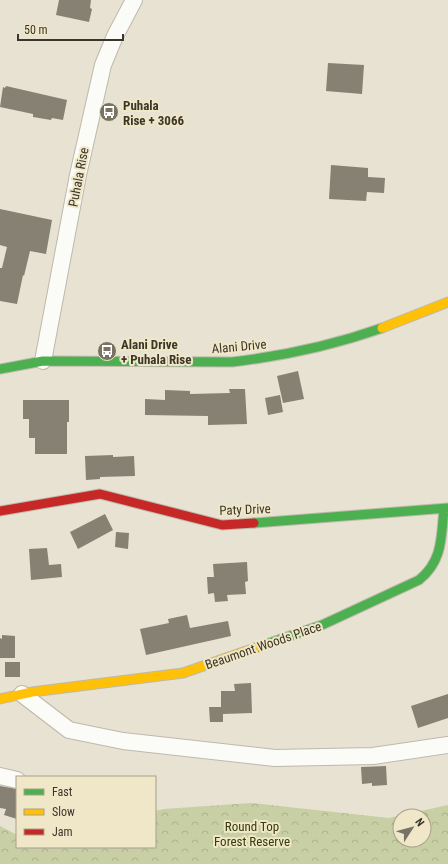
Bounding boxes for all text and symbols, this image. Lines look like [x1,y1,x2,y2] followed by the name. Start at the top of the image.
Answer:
[18,16,123,42] scale bar
[24,23,48,37] text: 50 m
[123,98,184,128] place label: Puhala Rise + 3066
[98,101,120,123] bus stop icon: Puhala Rise + 3066
[65,146,92,208] street label: Puhala Rise
[121,337,191,367] place label: Alani Drive + Puhala Rise
[211,337,267,356] street label: Alani Drive
[96,340,118,362] bus stop icon: Alani Drive + Puhala Rise
[219,501,271,518] street label: Paty Drive
[203,619,323,672] street label: Beaumont Woods Place
[16,776,156,848] legend
[52,785,73,799] text: Fast
[52,805,75,819] text: Slow
[392,808,432,848] north arrow
[412,816,427,829] text: N
[214,819,290,849] park label: Round Top Forest Reserve
[52,825,73,839] text: Jam

